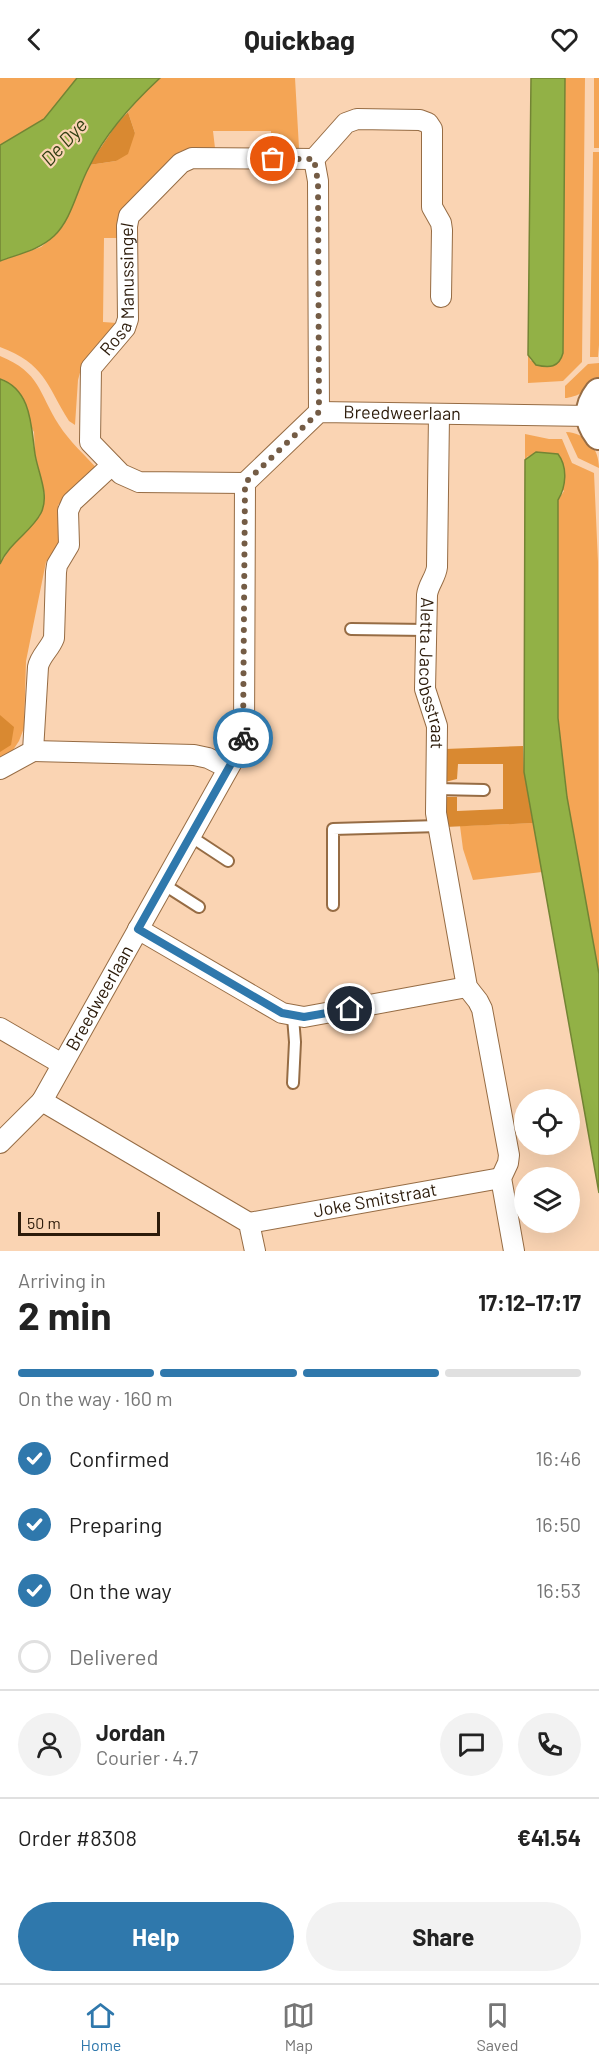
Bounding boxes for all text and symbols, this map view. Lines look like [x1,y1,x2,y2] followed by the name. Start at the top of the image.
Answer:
[18,23,51,56] icon: back
[244,23,355,55] text: Quickbag
[548,23,581,56] icon: heart
[35,112,91,170] water label: De Dye
[247,133,298,184] pin
[256,142,289,175] icon: bag
[94,221,138,360] street label: Rosa Manussingel
[343,400,461,424] street label: Breedweerlaan
[415,597,449,749] street label: Aletta Jacobsstraat
[213,708,273,768] courier
[227,722,260,755] icon: bike
[61,941,137,1054] street label: Breedweerlaan
[324,983,375,1034] pin
[333,992,366,1025] icon: home
[514,1089,580,1233] map controls
[514,1089,580,1155] button: locate
[514,1167,580,1233] button: layers
[311,1178,438,1221] street label: Joke Smitstraat
[18,1209,160,1236] scale bar
[27,1213,61,1232] text: 50 m
[18,1268,106,1292] text: Arriving in
[478,1289,581,1315] text: 17:12–17:17
[18,1291,111,1338] text: 2 min
[18,1386,173,1410] text: On the way · 160 m
[18,1442,51,1475] icon: check
[69,1445,169,1471] text: Confirmed
[536,1446,581,1470] text: 16:46
[18,1508,51,1541] icon: check
[69,1511,162,1537] text: Preparing
[535,1512,581,1536] text: 16:50
[18,1574,51,1607] icon: check
[69,1577,172,1603] text: On the way
[536,1578,581,1602] text: 16:53
[69,1643,158,1669] text: Delivered
[18,1713,81,1776] button: person
[440,1713,503,1776] button: chat
[518,1713,581,1776] button: phone
[96,1719,165,1745] text: Jordan
[96,1745,198,1769] text: Courier · 4.7
[18,1824,137,1850] text: Order #8308
[517,1824,581,1850] text: €41.54
[18,1902,294,1971] button: Help
[306,1902,581,1971] button: Share
[81,1999,121,2054] tab: Home
[282,1999,315,2054] tab: Map
[476,1999,518,2054] tab: Saved

